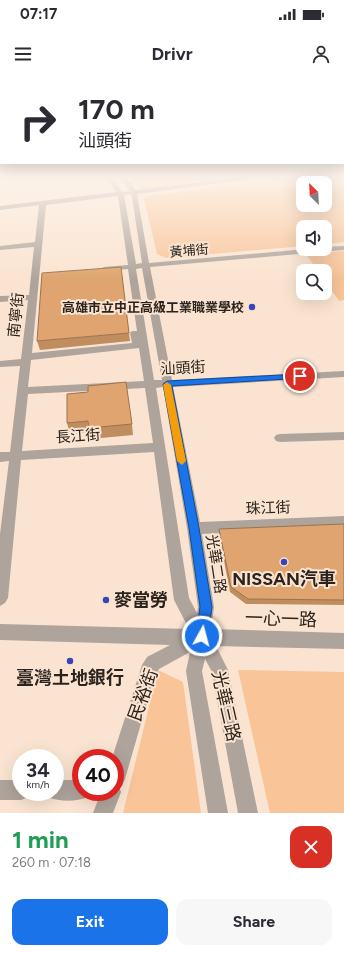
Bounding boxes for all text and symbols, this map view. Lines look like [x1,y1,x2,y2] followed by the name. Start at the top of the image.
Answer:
[20,5,57,23] text: 07:17
[12,43,34,65] icon: menu
[152,43,192,65] text: Drivr
[310,43,332,65] icon: person
[78,92,155,126] text: 170 m
[12,96,64,148] icon: right
[78,130,132,152] text: 汕頭街
[296,176,332,212] north arrow
[296,176,332,300] map controls
[296,220,332,256] button: sound
[169,241,209,260] street label: 黃埔街
[296,264,332,300] button: search
[5,292,27,338] street label: 南寧街
[62,300,244,315] place label: 高雄市立中正高級工業職業學校
[247,302,257,312] marker: 高雄市立中正高級工業職業學校
[160,358,206,378] street label: 汕頭街
[283,359,317,393] pin
[289,365,311,387] icon: arrive
[55,425,101,447] street label: 長江街
[245,498,291,518] street label: 珠江街
[202,533,230,595] street label: 光華二路
[279,557,289,567] marker: NISSAN汽車
[232,568,336,590] place label: NISSAN汽車
[114,589,168,611] place label: 麥當勞
[101,595,111,605] marker: 麥當勞
[245,607,317,631] street label: 一心一路
[181,615,223,657] position arrow
[65,656,75,666] marker: 臺灣土地銀行
[123,666,163,724] street label: 民裕街
[16,667,124,689] place label: 臺灣土地銀行
[207,668,245,744] street label: 光華三路
[72,749,124,801] speed limit sign: 40
[26,758,50,782] text: 34
[27,778,49,791] text: km/h
[12,825,69,854] text: 1 min
[290,826,332,868] button: close
[12,855,91,870] text: 260 m · 07:18
[12,899,168,945] button: Exit
[176,899,332,945] button: Share

